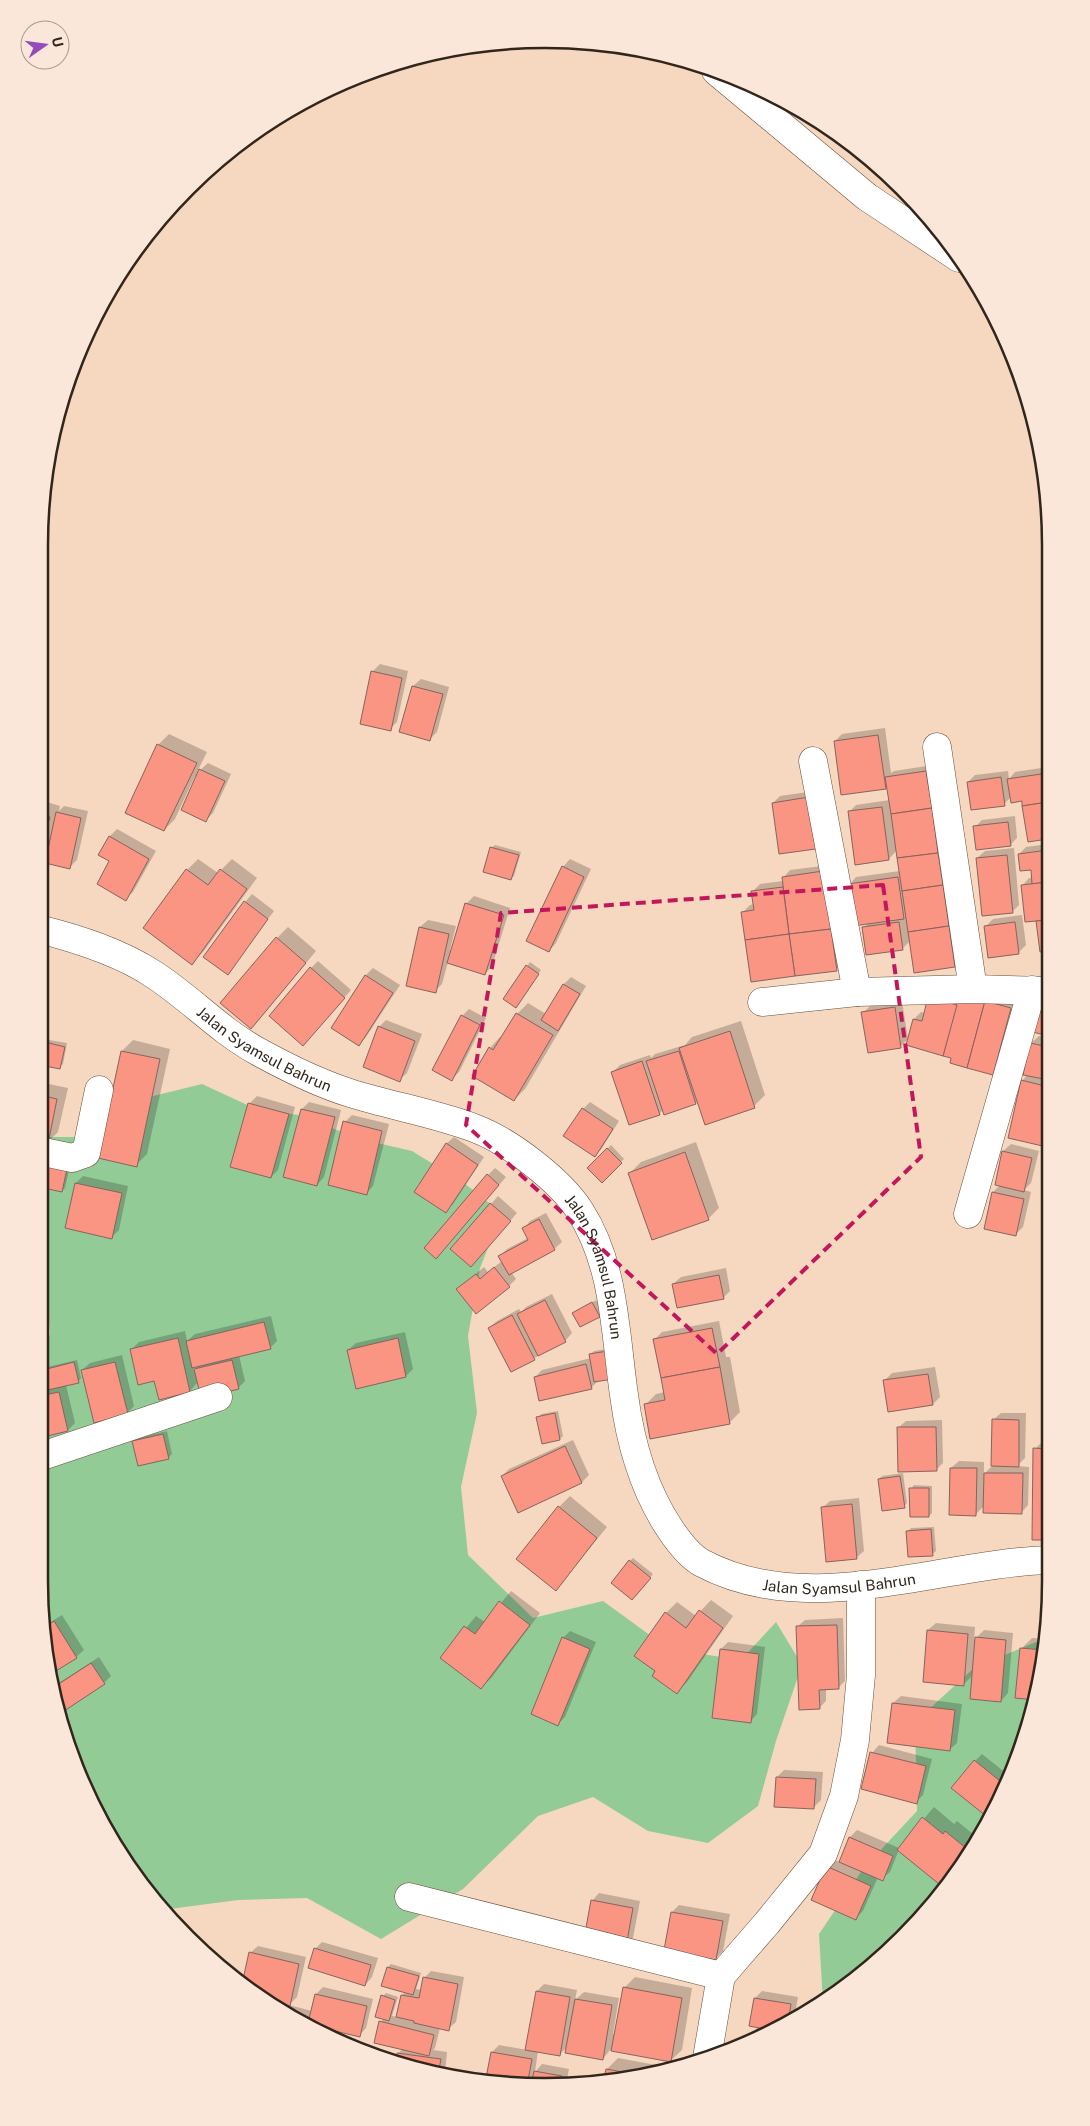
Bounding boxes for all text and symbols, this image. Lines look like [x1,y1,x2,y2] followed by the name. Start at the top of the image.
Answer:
[20,20,70,70] north arrow
[49,35,67,49] text: U
[194,1003,334,1094] street label: Jalan Syamsul Bahrun
[562,1191,626,1340] street label: Jalan Syamsul Bahrun
[761,1570,917,1597] street label: Jalan Syamsul Bahrun

